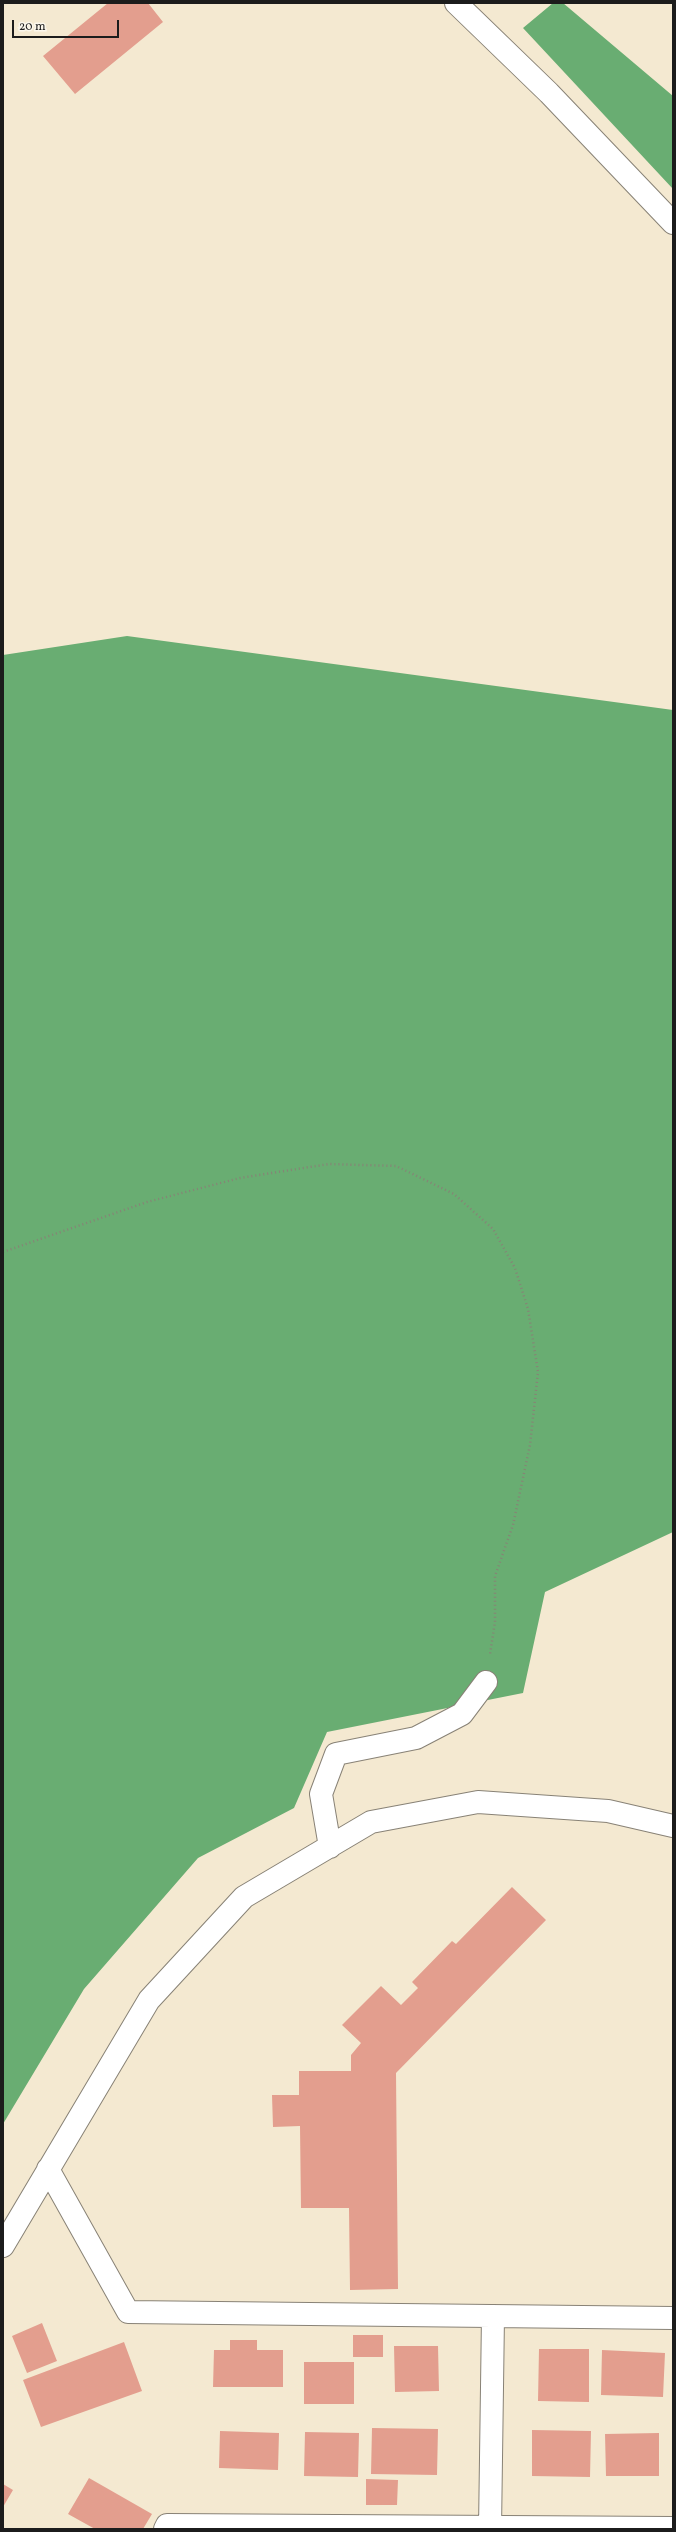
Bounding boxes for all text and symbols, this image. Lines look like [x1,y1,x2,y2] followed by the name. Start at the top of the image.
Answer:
[14,12,121,38] scale bar
[19,19,46,35] text: 20 m

